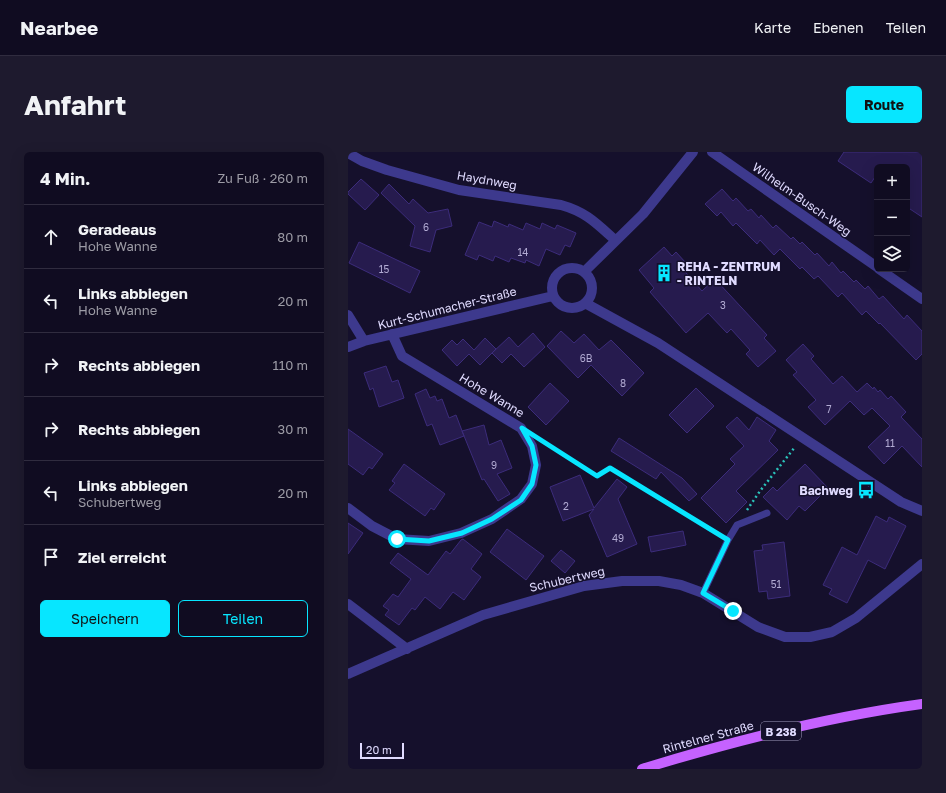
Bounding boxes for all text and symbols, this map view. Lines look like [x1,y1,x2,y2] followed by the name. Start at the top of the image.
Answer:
[20,16,98,39] text: Nearbee
[754,19,791,36] text: Karte
[813,19,864,36] text: Ebenen
[886,19,926,36] text: Teilen
[846,86,922,123] button: Route
[24,88,126,121] text: Anfahrt
[750,159,854,239] street label: Wilhelm-Busch-Weg
[874,164,910,272] map controls
[874,164,910,200] button: +
[456,167,518,193] street label: Haydnweg
[40,168,90,189] text: 4 Min.
[218,170,308,186] text: Zu Fuß · 260 m
[874,200,910,236] button: −
[78,220,156,238] text: Geradeaus
[423,221,429,233] house number: 6
[40,226,62,248] icon: ahead
[277,229,308,245] text: 80 m
[874,236,910,272] button: layers
[78,238,157,254] text: Hohe Wanne
[518,246,528,258] house number: 14
[677,259,781,288] place label: REHA - ZENTRUM - RINTELN
[379,263,390,275] house number: 15
[654,263,674,283] building icon: REHA - ZENTRUM - RINTELN
[376,283,518,333] street label: Kurt-Schumacher-Straße
[78,284,188,302] text: Links abbiegen
[40,290,62,312] icon: left
[278,293,308,309] text: 20 m
[720,299,726,311] house number: 3
[78,302,157,318] text: Hohe Wanne
[580,352,593,364] house number: 6B
[40,354,62,376] icon: right
[78,356,200,374] text: Rechts abbiegen
[273,357,308,373] text: 110 m
[457,370,527,420] street label: Hohe Wanne
[620,377,626,389] house number: 8
[826,403,832,415] house number: 7
[40,418,62,440] icon: right
[78,420,200,438] text: Rechts abbiegen
[278,421,308,437] text: 30 m
[885,437,895,449] house number: 11
[491,459,497,471] house number: 9
[78,476,188,494] text: Links abbiegen
[856,480,876,500] bus stop icon: Bachweg
[40,482,62,504] icon: left
[799,483,853,498] place label: Bachweg
[278,485,308,501] text: 20 m
[78,494,161,510] text: Schubertweg
[563,500,569,512] house number: 2
[388,530,406,548] route start
[612,532,624,544] house number: 49
[40,546,62,568] icon: arrive
[78,548,166,566] text: Ziel erreicht
[528,563,606,595] street label: Schubertweg
[771,578,781,590] house number: 51
[40,600,170,637] button: Speichern
[178,600,308,637] button: Teilen
[724,602,742,620] route end
[661,718,755,756] street label: Rintelner Straße
[761,722,801,740] road number: B 238
[360,741,404,760] scale bar
[366,743,392,756] text: 20 m

